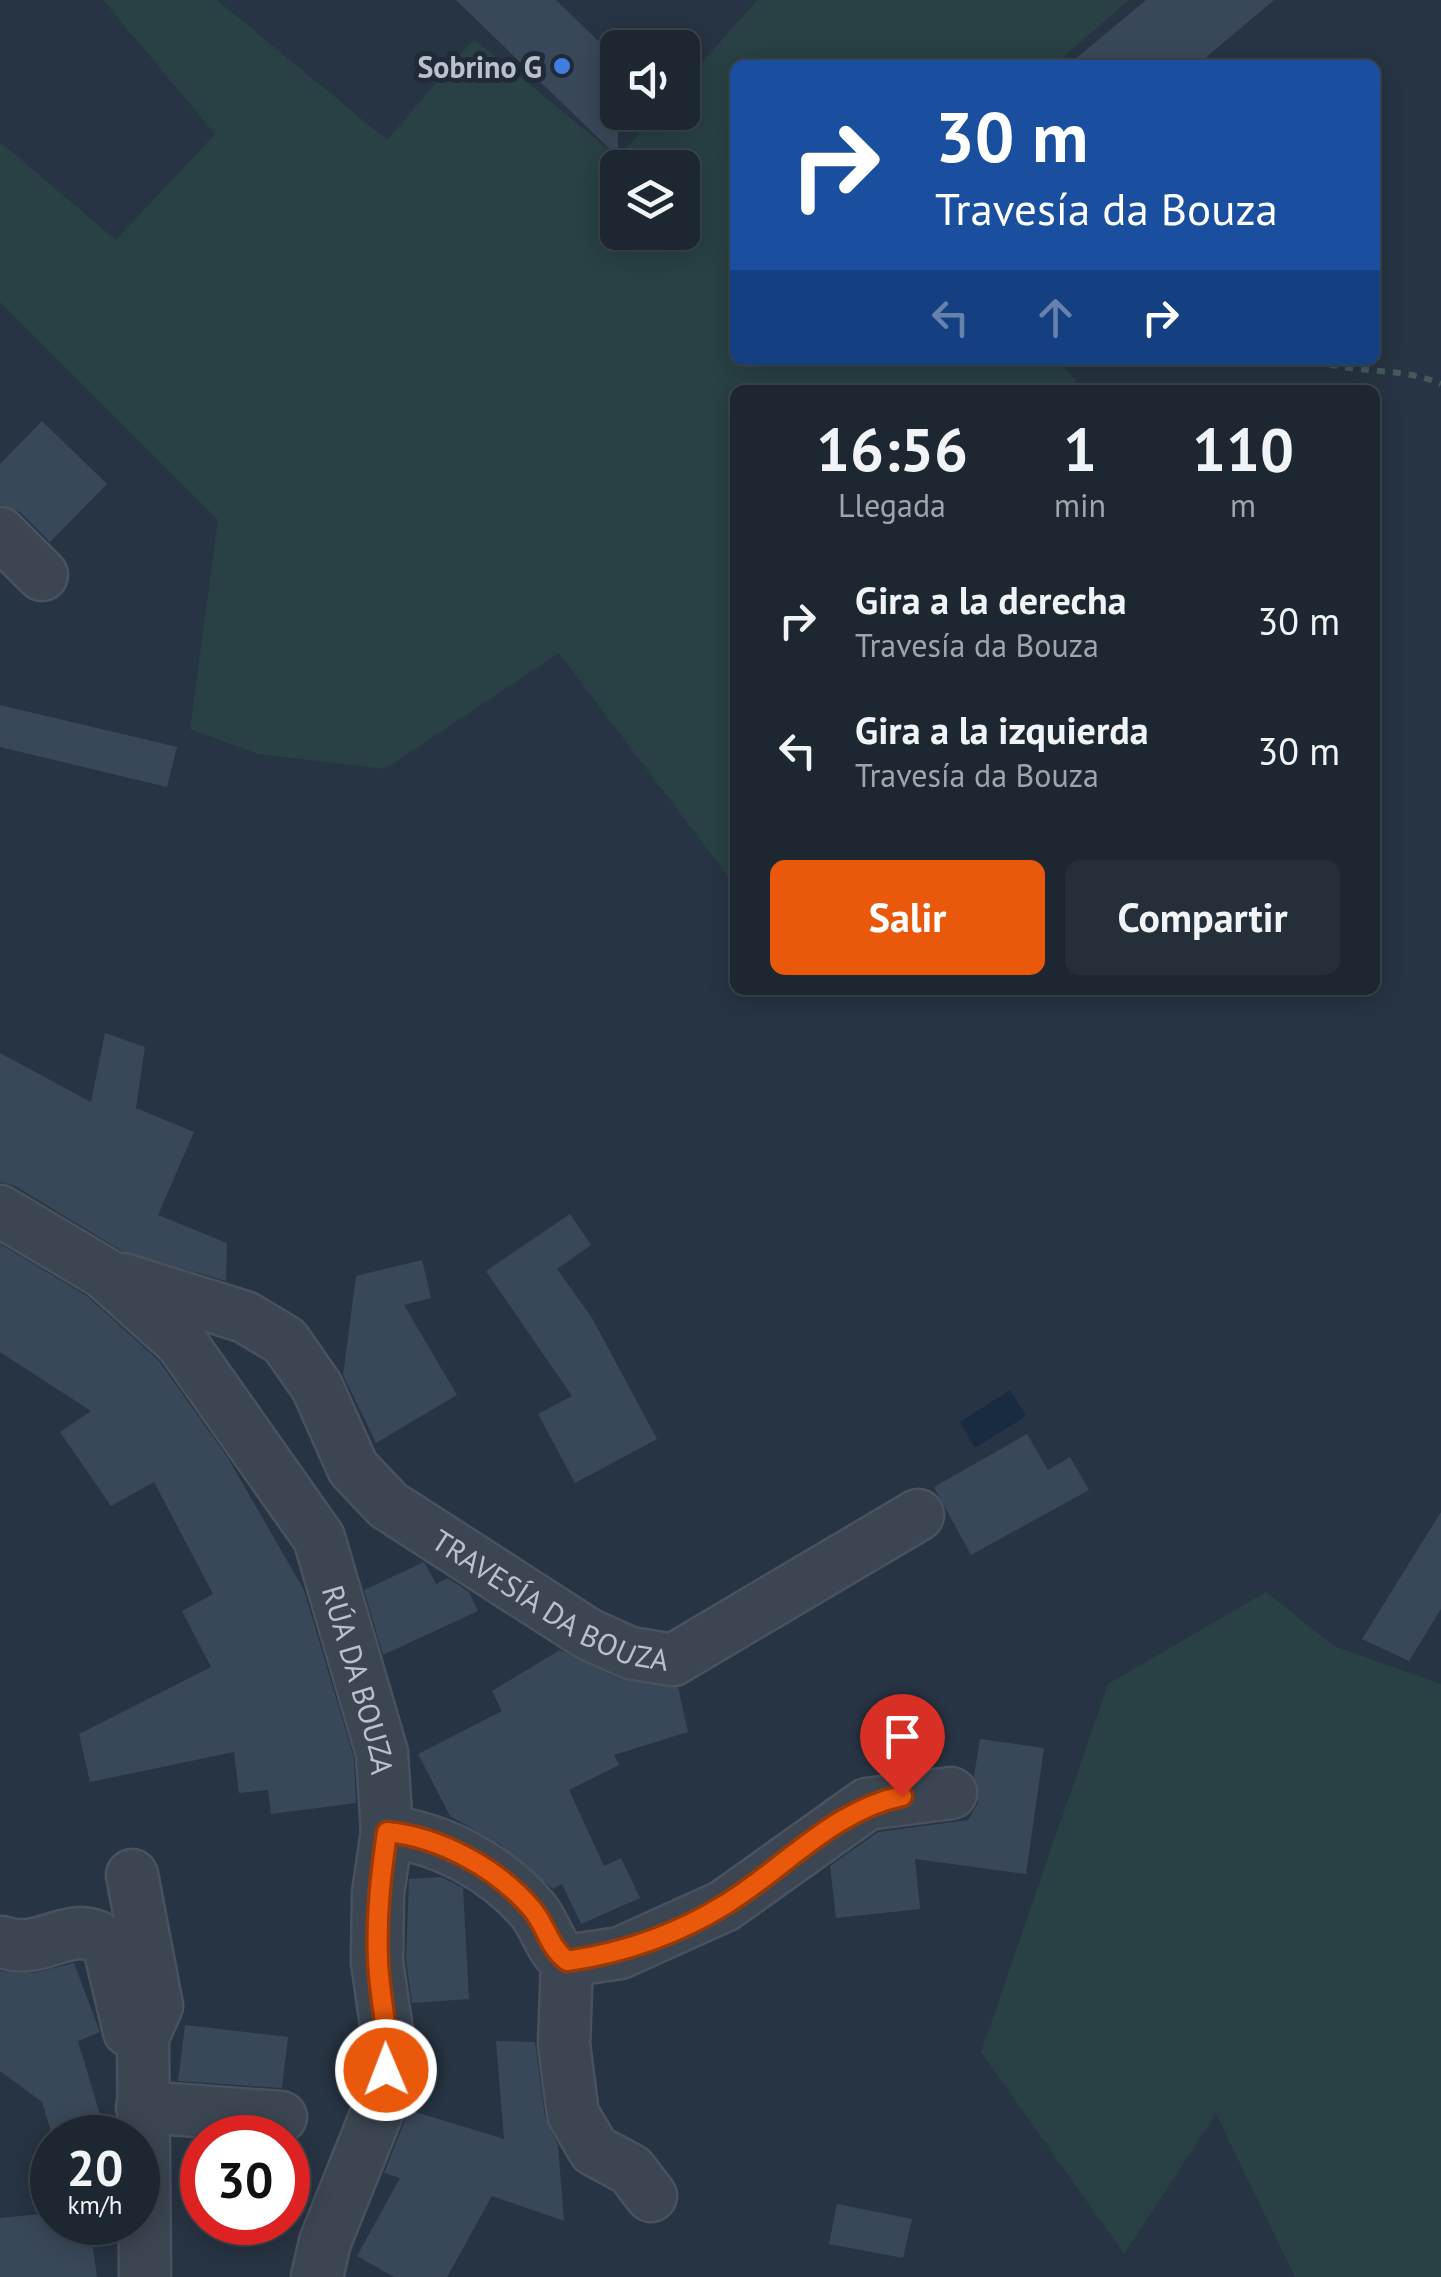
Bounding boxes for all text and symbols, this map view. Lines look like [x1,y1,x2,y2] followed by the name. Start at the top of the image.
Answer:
[600,30,700,250] map controls
[600,30,700,130] button: sound
[417,47,542,86] place label: Sobrino G
[551,55,573,77] marker: Sobrino G
[935,91,1088,181] text: 30 m
[770,100,900,230] icon: right
[600,150,700,250] button: layers
[935,179,1278,237] text: Travesía da Bouza
[923,290,978,345] icon: left
[1028,290,1083,345] icon: ahead
[1133,290,1188,345] icon: right
[816,410,968,488] text: 16:56
[1063,410,1097,488] text: 1
[1192,410,1294,488] text: 110
[838,484,946,526] text: Llegada
[1054,484,1106,526] text: min
[1230,484,1256,526] text: m
[855,575,1127,624] text: Gira a la derecha
[770,593,825,648] icon: right
[1258,596,1340,645] text: 30 m
[855,624,1099,666] text: Travesía da Bouza
[855,705,1149,754] text: Gira a la izquierda
[770,723,825,778] icon: left
[1258,726,1340,775] text: 30 m
[855,754,1099,796] text: Travesía da Bouza
[770,860,1045,975] button: Salir
[1065,860,1340,975] button: Compartir
[425,1519,672,1679] street label: TRAVESÍA DA BOUZA
[314,1580,403,1776] street label: RÚA DA BOUZA
[860,1694,945,1797] pin
[875,1709,930,1764] icon: arrive
[334,2018,438,2122] position arrow
[180,2115,310,2245] speed limit sign: 30
[67,2135,123,2200] text: 20
[68,2189,122,2221] text: km/h

